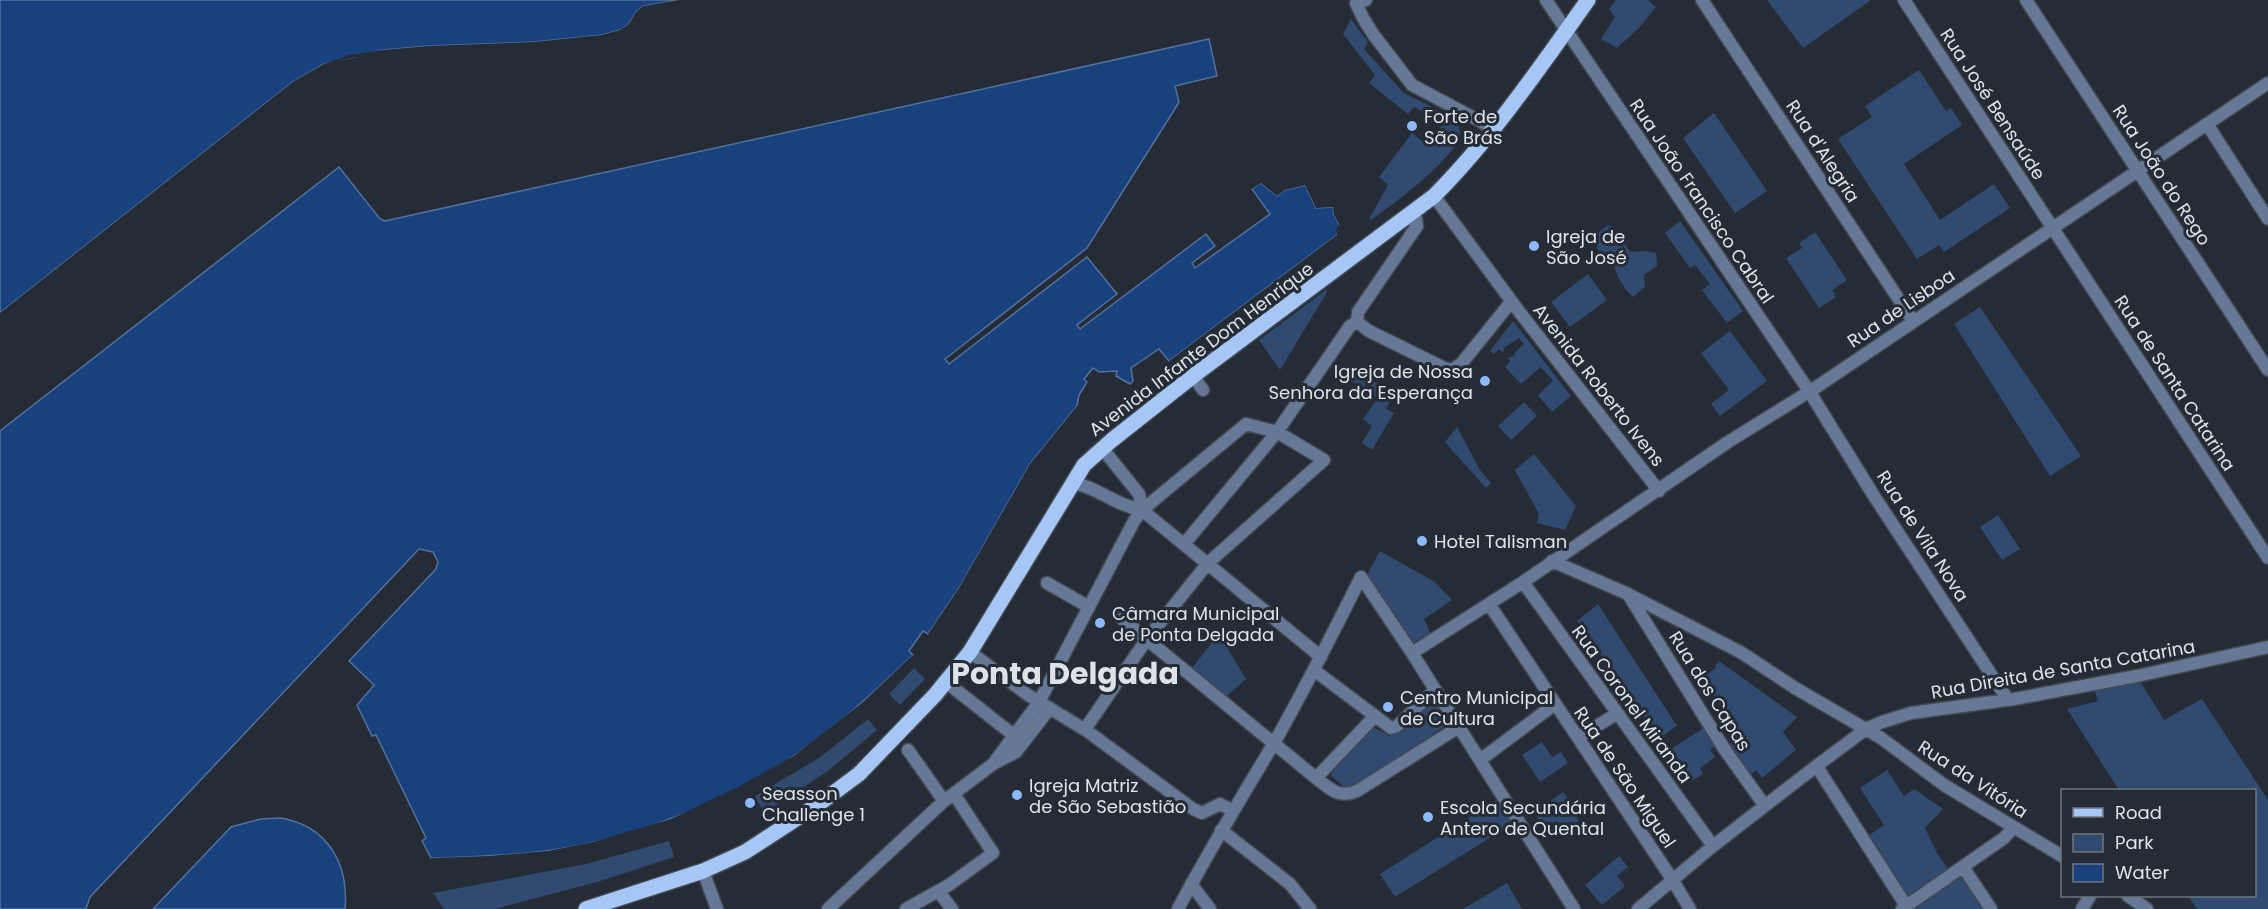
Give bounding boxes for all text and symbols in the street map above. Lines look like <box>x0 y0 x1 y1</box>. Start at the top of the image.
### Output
street label: Rua José Bensaúde <box>1935 23 2051 185</box>
street label: Rua João Francisco Cabral <box>1624 94 1780 308</box>
street label: Rua d'Alegria <box>1780 95 1866 207</box>
street label: Rua João do Rego <box>2107 100 2217 250</box>
place label: Forte de São Brás <box>1424 104 1502 150</box>
marker: Forte de São Brás <box>1405 119 1419 133</box>
place label: Igreja de São José <box>1546 224 1627 270</box>
marker: Igreja de São José <box>1527 239 1541 253</box>
street label: Avenida Infante Dom Henrique <box>1084 256 1318 442</box>
street label: Rua de Lisboa <box>1842 263 1960 353</box>
street label: Rua de Santa Catarina <box>2109 290 2241 476</box>
street label: Avenida Roberto Ivens <box>1527 298 1671 472</box>
place label: Igreja de Nossa Senhora da Esperança <box>1268 359 1473 405</box>
marker: Igreja de Nossa Senhora da Esperança <box>1478 374 1492 388</box>
street label: Rua de Vila Nova <box>1871 465 1975 607</box>
place label: Hotel Talisman <box>1434 529 1567 554</box>
marker: Hotel Talisman <box>1415 534 1429 548</box>
place label: Câmara Municipal de Ponta Delgada <box>1112 601 1280 647</box>
marker: Câmara Municipal de Ponta Delgada <box>1093 616 1107 630</box>
street label: Rua Coronel Miranda <box>1566 620 1698 788</box>
street label: Rua dos Capas <box>1663 626 1757 756</box>
street label: Rua Direita de Santa Catarina <box>1929 633 2197 705</box>
district label: Ponta Delgada <box>951 652 1179 695</box>
place label: Centro Municipal de Cultura <box>1400 685 1553 731</box>
marker: Centro Municipal de Cultura <box>1381 700 1395 714</box>
street label: Rua de São Miguel <box>1568 701 1682 853</box>
street label: Rua da Vitória <box>1913 734 2033 824</box>
place label: Igreja Matriz de São Sebastião <box>1029 773 1186 819</box>
place label: Seasson Challenge 1 <box>762 781 865 827</box>
marker: Igreja Matriz de São Sebastião <box>1010 788 1024 802</box>
legend <box>2061 789 2256 897</box>
place label: Escola Secundária Antero de Quental <box>1440 795 1606 841</box>
marker: Seasson Challenge 1 <box>743 796 757 810</box>
text: Road <box>2115 800 2162 825</box>
marker: Escola Secundária Antero de Quental <box>1421 810 1435 824</box>
text: Park <box>2115 830 2154 855</box>
text: Water <box>2115 860 2169 885</box>

